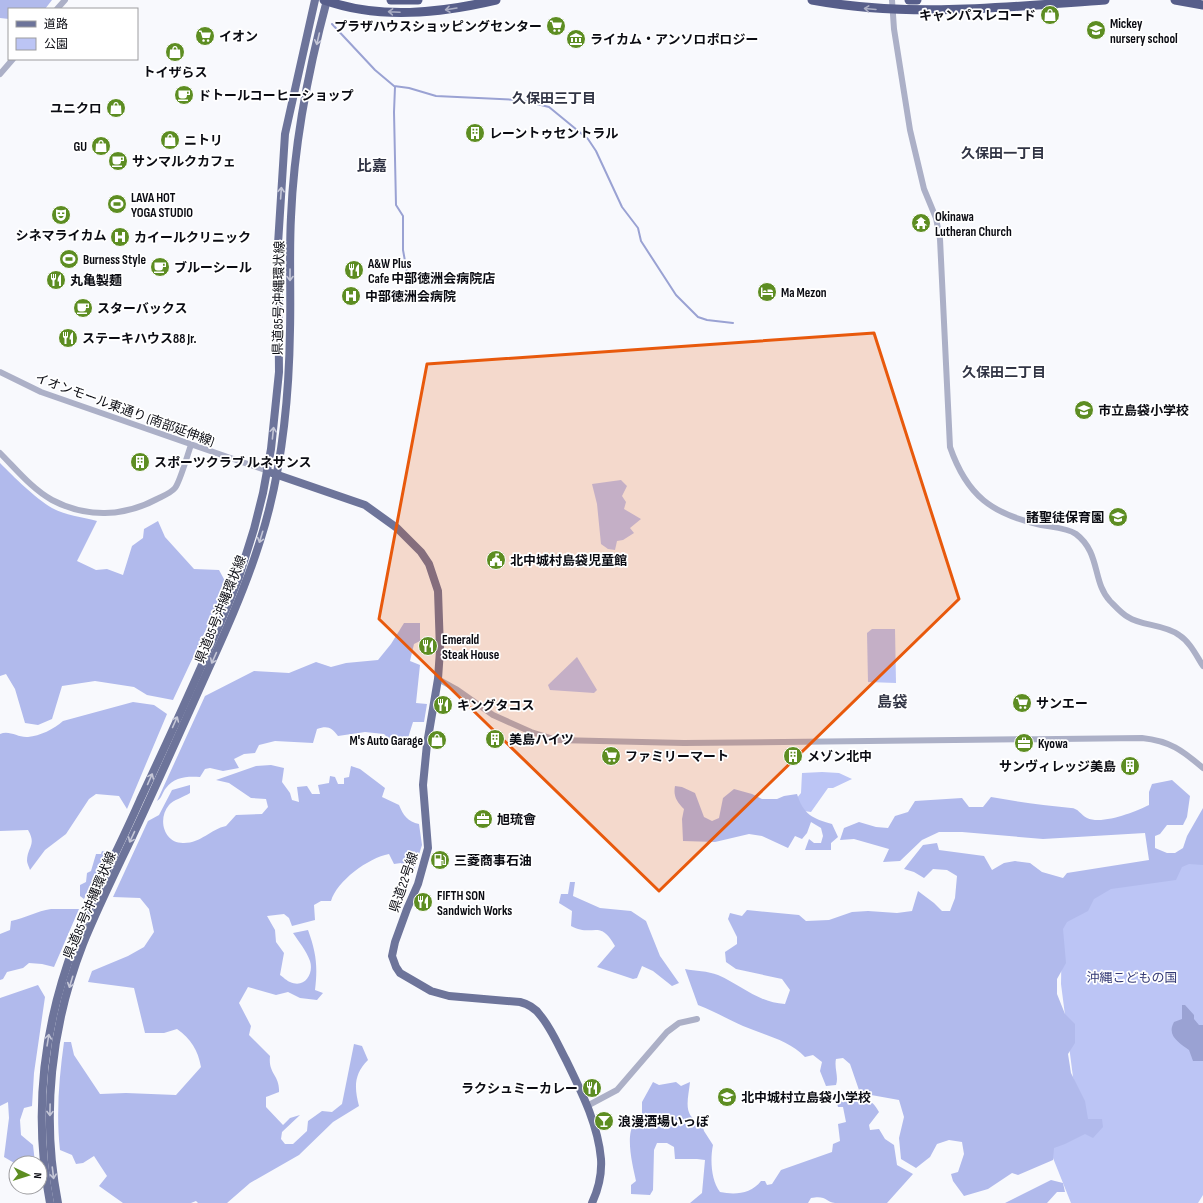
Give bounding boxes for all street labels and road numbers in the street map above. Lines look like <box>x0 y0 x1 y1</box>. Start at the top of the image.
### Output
street label: 県道85号沖縄環状線 <box>270 240 288 356</box>
street label: イオンモール東通り (南部延伸線) <box>33 370 217 450</box>
street label: 県道85号沖縄環状線 <box>192 553 250 666</box>
street label: 県道85号沖縄環状線 <box>60 849 120 961</box>
street label: 県道22号線 <box>386 850 422 915</box>

